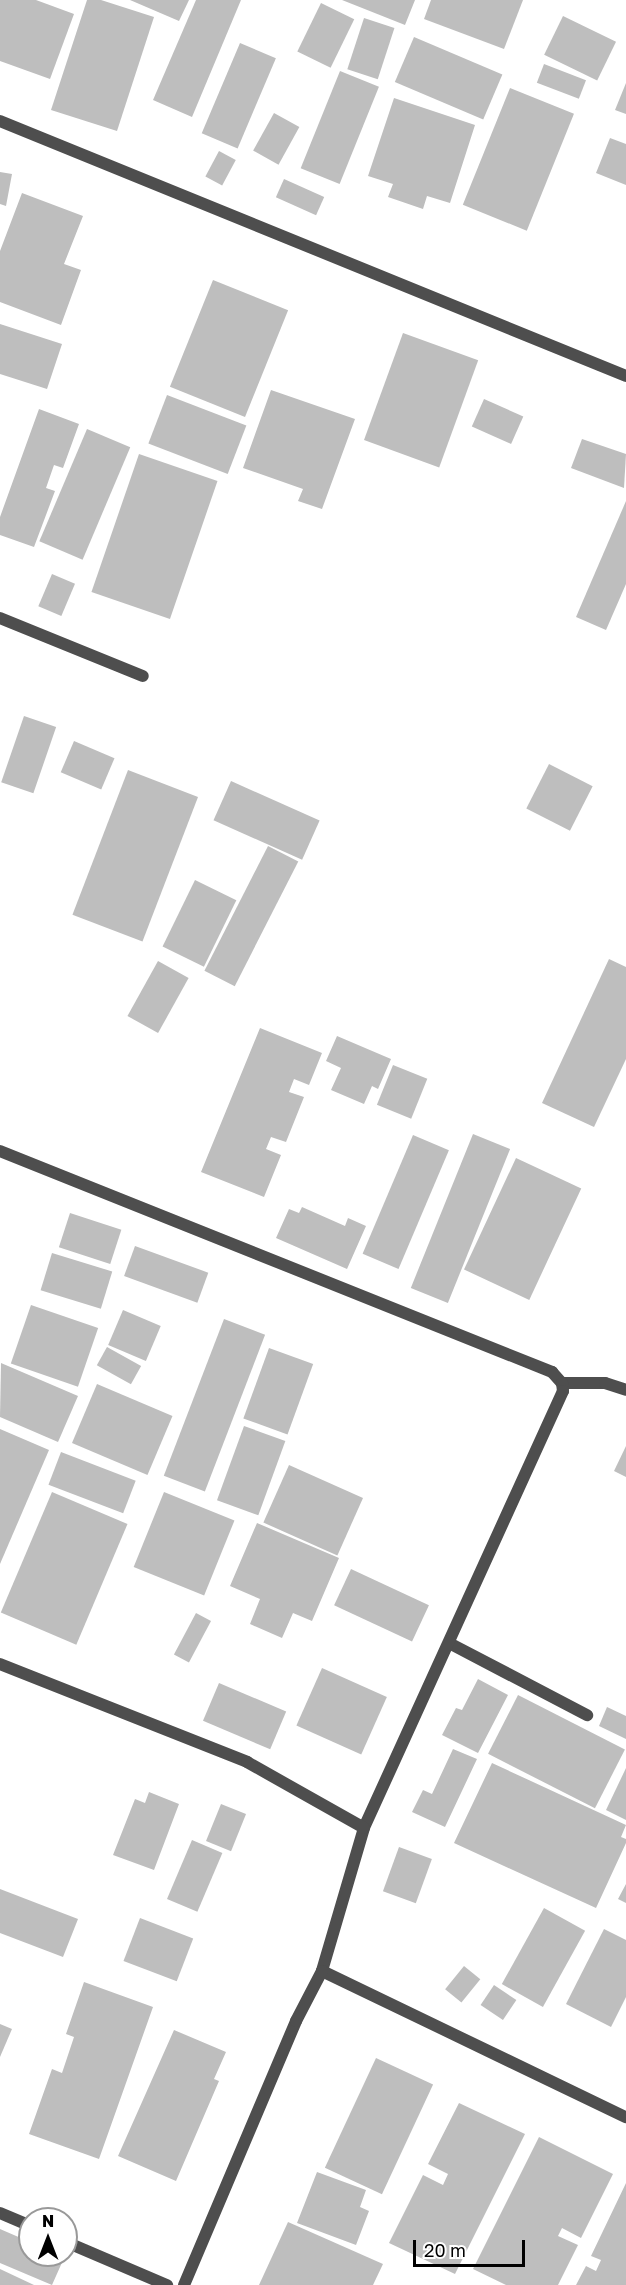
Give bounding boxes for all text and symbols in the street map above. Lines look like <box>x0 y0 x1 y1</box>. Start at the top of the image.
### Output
north arrow <box>18 2207 78 2267</box>
text: N <box>42 2211 54 2231</box>
scale bar <box>416 2228 528 2266</box>
text: 20 m <box>424 2239 466 2261</box>

